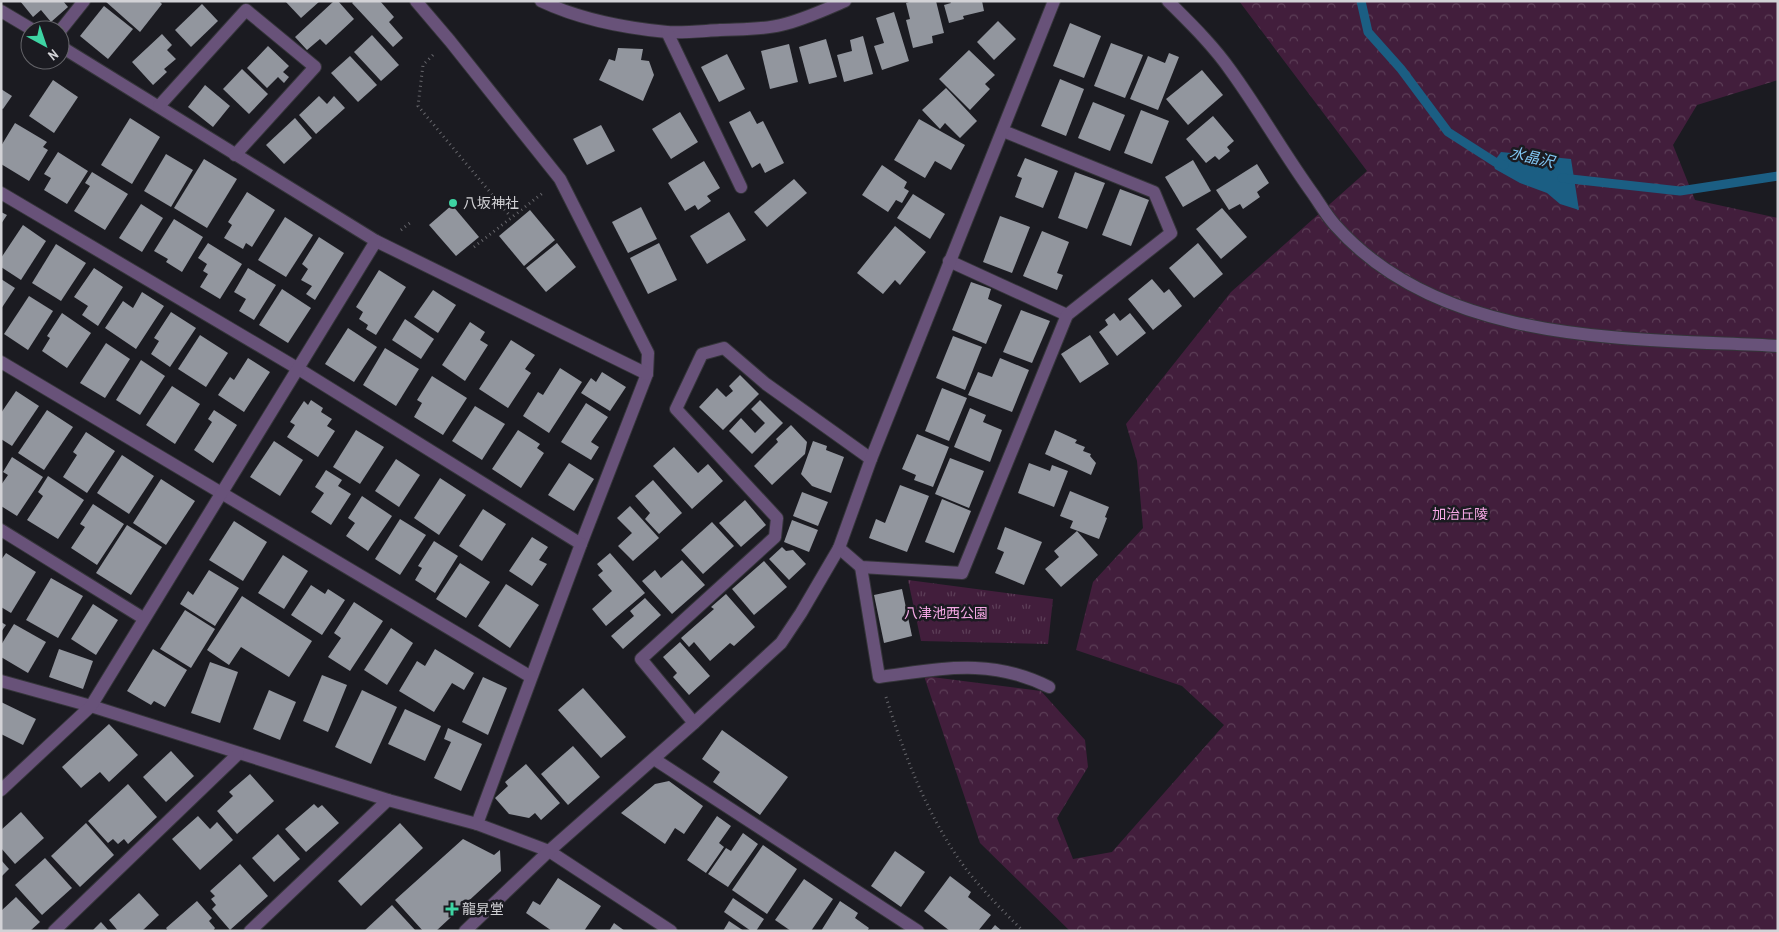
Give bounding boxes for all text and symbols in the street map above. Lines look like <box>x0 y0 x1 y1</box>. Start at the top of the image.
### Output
north arrow <box>20 20 70 70</box>
text: N <box>44 45 62 65</box>
water label: 水晶沢 <box>1508 142 1558 173</box>
place label: 八坂神社 <box>463 194 519 212</box>
marker: 八坂神社 <box>447 197 459 209</box>
park label: 加治丘陵 <box>1432 505 1488 523</box>
park label: 八津池西公園 <box>904 604 988 622</box>
place label: 龍昇堂 <box>462 900 504 918</box>
marker: 龍昇堂 <box>446 903 458 915</box>

